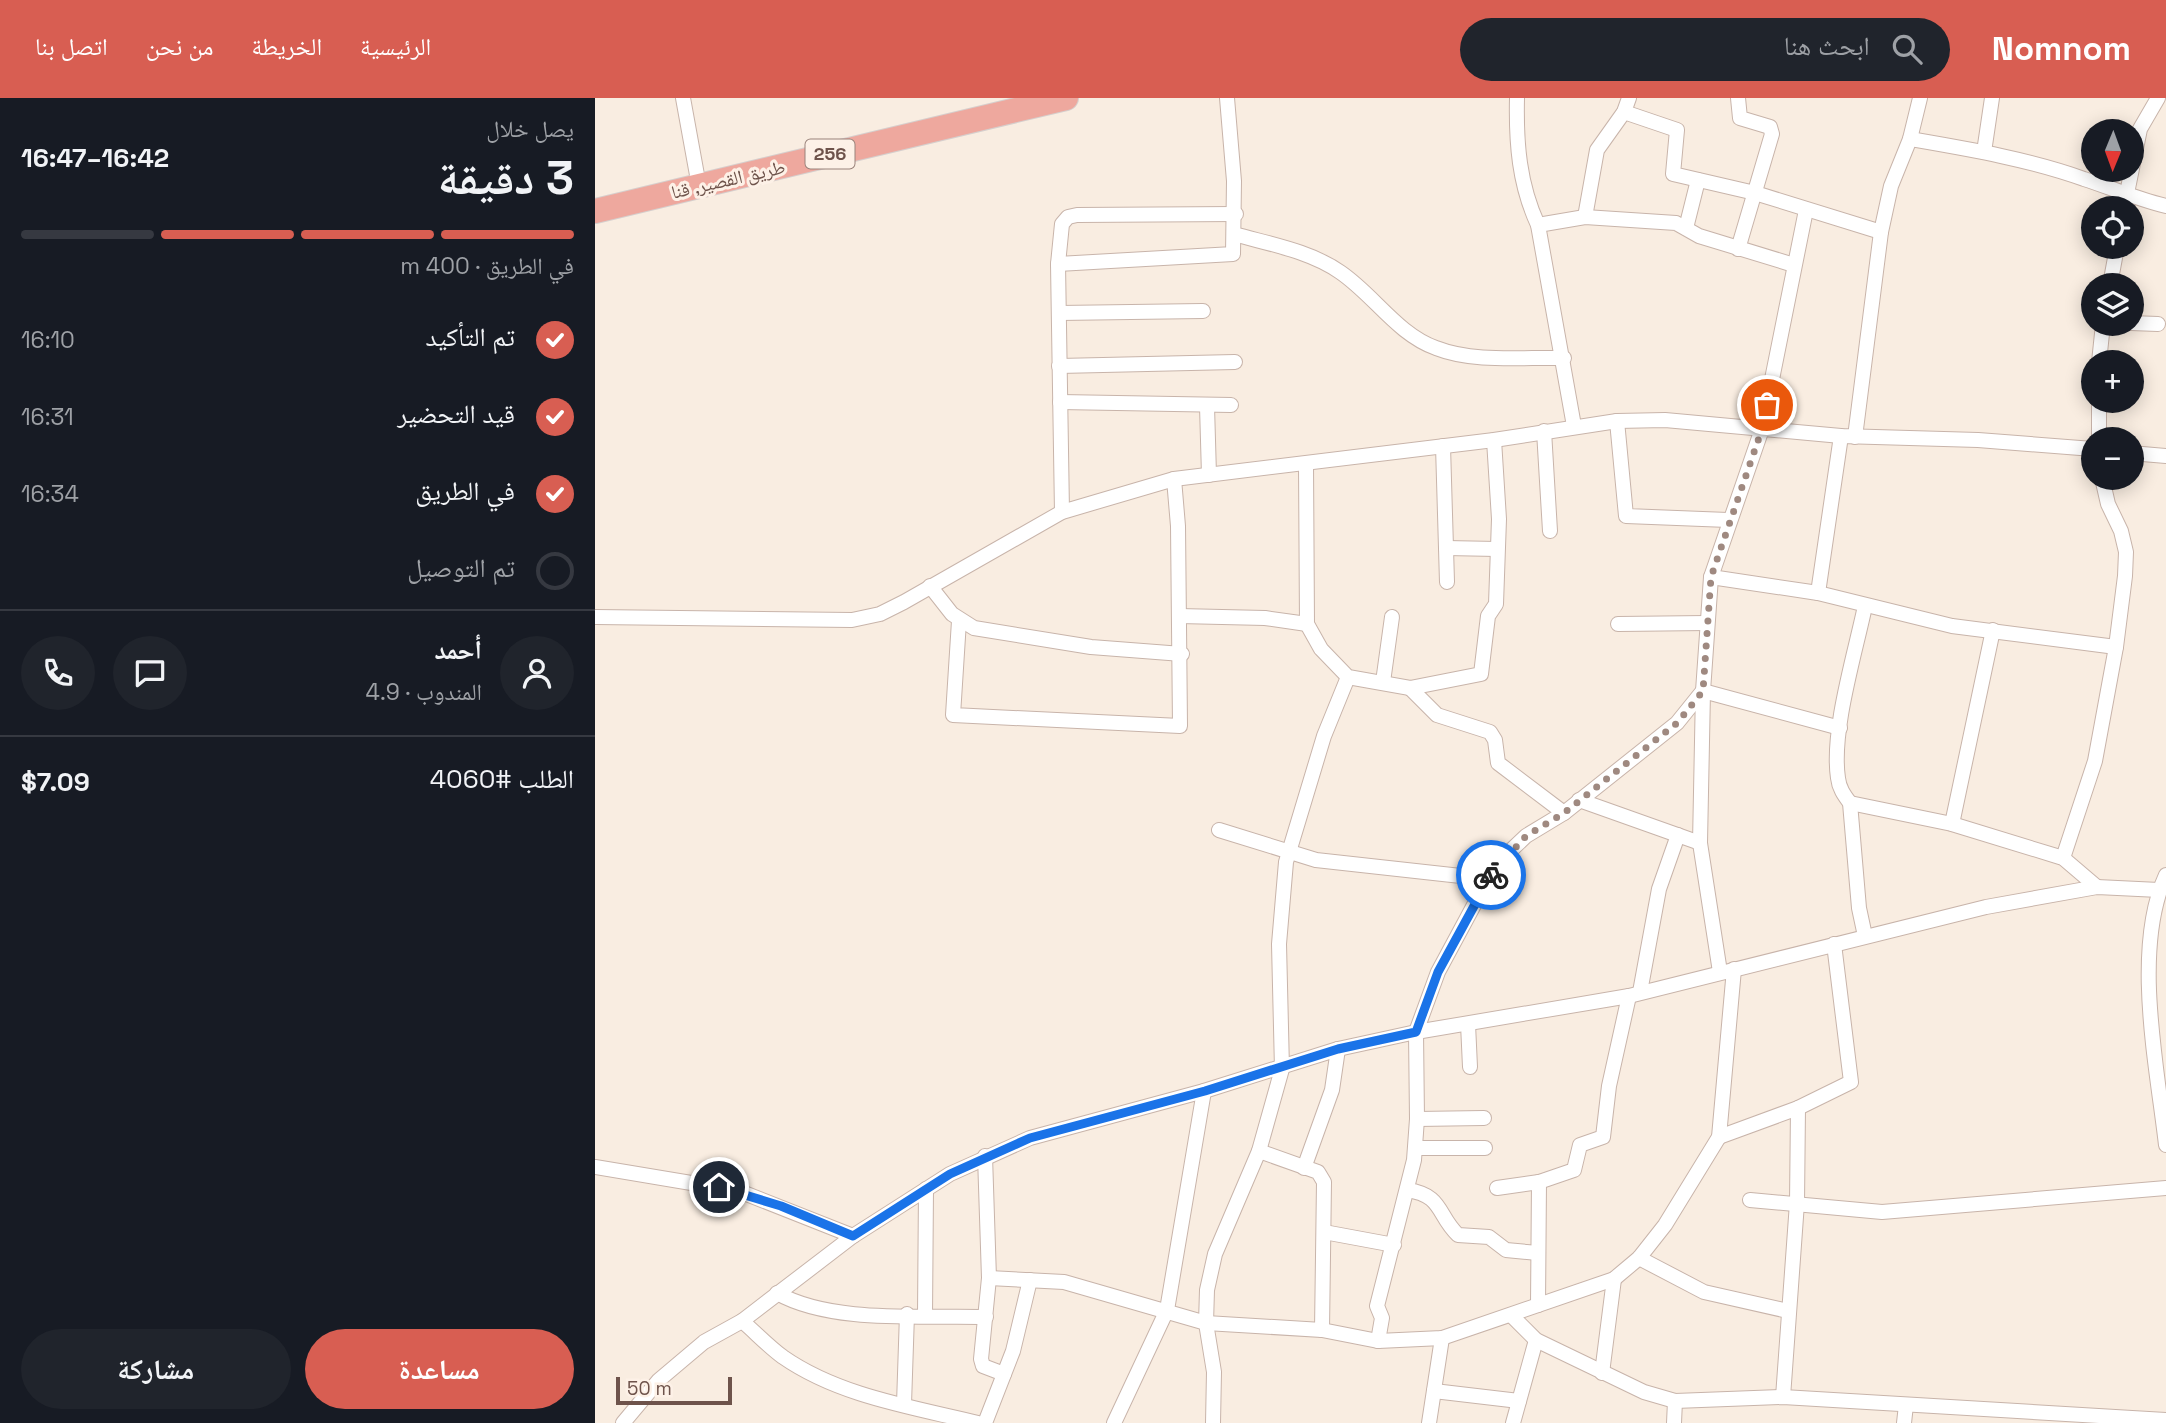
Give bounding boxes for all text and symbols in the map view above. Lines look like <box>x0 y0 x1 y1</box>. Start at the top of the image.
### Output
search box <box>1460 18 1950 81</box>
text: Nomnom <box>1992 28 2131 70</box>
text: ابحث هنا <box>1784 29 1870 63</box>
icon: search <box>1888 30 1926 68</box>
text: اتصل بنا <box>35 31 108 62</box>
text: من نحن <box>146 31 213 62</box>
text: الخريطة <box>251 31 322 62</box>
text: الرئيسية <box>360 31 431 62</box>
text: يصل خلال <box>486 114 574 144</box>
north arrow <box>2081 119 2144 182</box>
map controls <box>2081 119 2144 490</box>
road number: 256 <box>805 140 855 168</box>
text: 16:42–16:47 <box>21 141 169 175</box>
text: 3 دقيقة <box>438 149 574 207</box>
street label: طريق القصير, قنا <box>669 154 788 205</box>
button: locate <box>2081 196 2144 259</box>
text: في الطريق · 400 m <box>400 251 574 281</box>
button: layers <box>2081 273 2144 336</box>
text: تم التأكيد <box>426 320 515 354</box>
icon: check <box>536 321 574 359</box>
text: 16:10 <box>21 325 75 355</box>
button: + <box>2081 350 2144 413</box>
pin <box>1737 375 1797 435</box>
icon: bag <box>1748 386 1786 424</box>
text: قيد التحضير <box>397 397 515 431</box>
icon: check <box>536 398 574 436</box>
text: 16:31 <box>21 402 74 432</box>
button: − <box>2081 427 2144 490</box>
text: في الطريق <box>415 474 515 508</box>
icon: check <box>536 475 574 513</box>
text: 16:34 <box>21 479 79 509</box>
text: تم التوصيل <box>407 551 515 585</box>
text: أحمد <box>434 633 482 667</box>
button: phone <box>21 636 95 710</box>
button: chat <box>113 636 187 710</box>
button: person <box>500 636 574 710</box>
text: المندوب · 4.9 <box>366 677 482 707</box>
text: الطلب #4060 <box>430 762 574 796</box>
text: $7.09 <box>21 765 90 799</box>
courier <box>1456 840 1526 910</box>
icon: bike <box>1472 856 1510 894</box>
pin <box>689 1157 749 1217</box>
icon: home <box>700 1168 738 1206</box>
button: مشاركة <box>21 1329 291 1409</box>
button: مساعدة <box>305 1329 574 1409</box>
scale bar <box>616 1374 731 1406</box>
text: 50 m <box>627 1376 672 1401</box>

